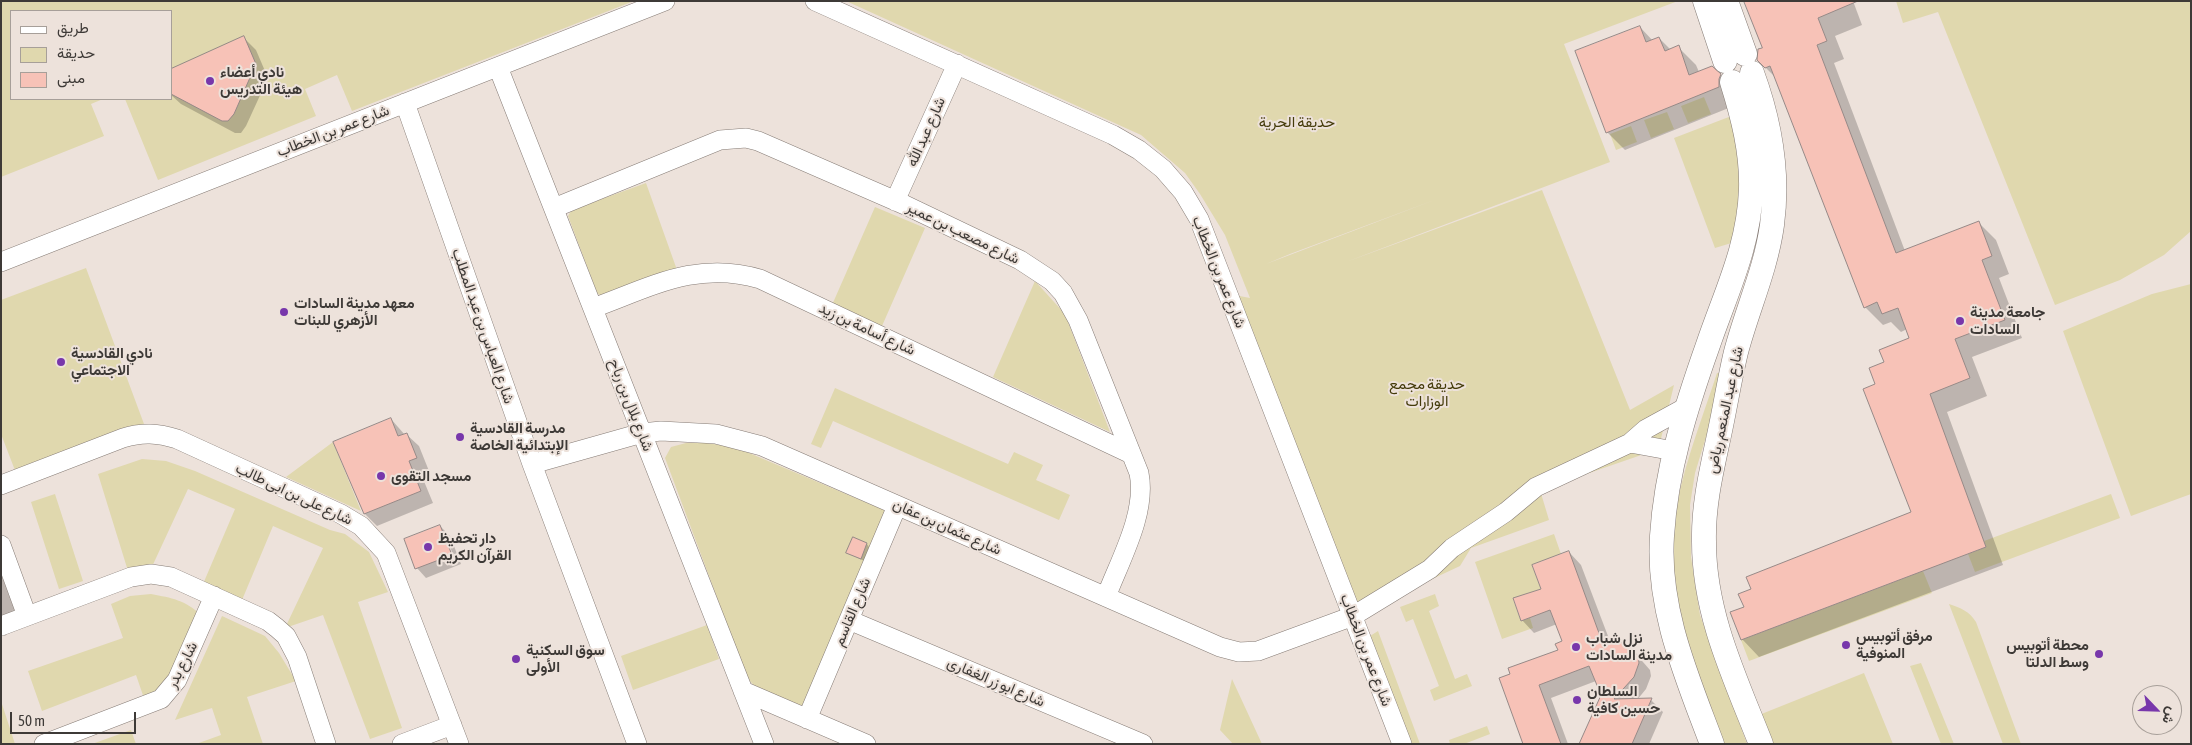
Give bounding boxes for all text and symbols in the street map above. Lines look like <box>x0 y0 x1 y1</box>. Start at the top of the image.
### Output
legend <box>10 10 172 100</box>
text: طريق <box>57 19 89 36</box>
text: حديقة <box>57 44 95 61</box>
place label: نادي أعضاء هيئة التدريس <box>220 63 302 98</box>
text: مبنى <box>57 69 85 86</box>
marker: نادي أعضاء هيئة التدريس <box>204 75 216 87</box>
street label: شارع عبد الله <box>903 94 949 170</box>
street label: شارع عمر بن الخطاب <box>274 101 392 161</box>
park label: حديقة الحرية <box>1259 113 1335 131</box>
street label: شارع مصعب بن عمير <box>904 198 1022 268</box>
street label: شارع عمر بن الخطاب <box>1188 213 1250 331</box>
street label: شارع العباس بن عبد المطلب <box>448 246 518 406</box>
place label: معهد مدينة السادات الأزهري للبنات <box>294 294 415 329</box>
street label: شارع أسامة بن زيد <box>816 299 918 359</box>
place label: جامعة مدينة السادات <box>1970 303 2045 338</box>
marker: معهد مدينة السادات الأزهري للبنات <box>278 306 290 318</box>
marker: جامعة مدينة السادات <box>1954 315 1966 327</box>
place label: نادي القادسية الاجتماعي <box>71 344 153 379</box>
street label: شارع عبد المنعم رياض <box>1703 345 1747 475</box>
marker: نادي القادسية الاجتماعي <box>55 356 67 368</box>
street label: شارع بلال بن رباح <box>605 356 657 454</box>
park label: حديقة مجمع الوزارات <box>1389 375 1465 410</box>
place label: مدرسة القادسية الإبتدائية الخاصة <box>470 419 568 454</box>
marker: مدرسة القادسية الإبتدائية الخاصة <box>454 431 466 443</box>
street label: شارع على بن ابى طالب <box>233 459 355 529</box>
place label: مسجد التقوى <box>391 467 471 485</box>
marker: مسجد التقوى <box>375 470 387 482</box>
street label: شارع عثمان بن عفان <box>890 495 1004 559</box>
place label: دار تحفيظ القرآن الكريم <box>438 529 512 564</box>
marker: دار تحفيظ القرآن الكريم <box>422 541 434 553</box>
street label: شارع القاسم <box>830 575 874 649</box>
street label: شارع عمر بن الخطاب <box>1336 591 1396 709</box>
place label: مرفق أتوبيس المنوفية <box>1856 627 1933 662</box>
place label: نزل شباب مدينة السادات <box>1586 629 1672 664</box>
place label: محطة أتوبيس وسط الدلتا <box>2006 636 2089 671</box>
street label: شارع بدر <box>163 639 201 691</box>
marker: مرفق أتوبيس المنوفية <box>1840 639 1852 651</box>
place label: سوق السكنية الأولى <box>526 641 605 676</box>
marker: نزل شباب مدينة السادات <box>1570 641 1582 653</box>
marker: محطة أتوبيس وسط الدلتا <box>2093 648 2105 660</box>
marker: سوق السكنية الأولى <box>510 653 522 665</box>
street label: شارع ابو زر الغفارى <box>944 653 1048 711</box>
place label: السلطان حسين كافية <box>1587 682 1660 717</box>
north arrow <box>2132 685 2182 735</box>
marker: السلطان حسين كافية <box>1571 694 1583 706</box>
scale bar <box>12 702 139 734</box>
text: ش <box>2159 705 2181 727</box>
text: 50 m <box>18 712 45 729</box>

